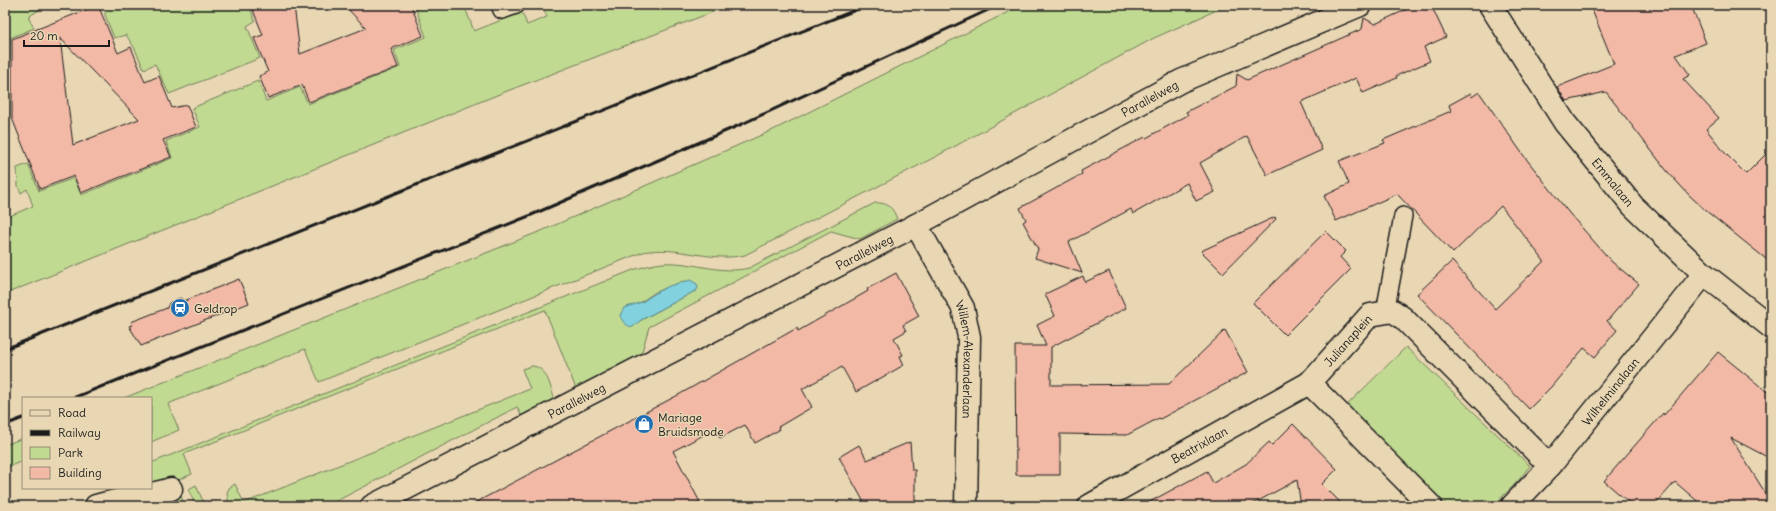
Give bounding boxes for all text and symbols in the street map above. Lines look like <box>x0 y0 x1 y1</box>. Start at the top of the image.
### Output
scale bar <box>24 22 109 48</box>
text: 20 m <box>30 28 58 43</box>
street label: Parallelweg <box>1118 77 1181 120</box>
street label: Emmalaan <box>1589 155 1638 209</box>
street label: Parallelweg <box>833 231 895 273</box>
station icon: Geldrop <box>169 297 191 319</box>
street label: Willem-Alexanderlaan <box>953 297 977 419</box>
place label: Geldrop <box>194 301 237 316</box>
street label: Julianaplein <box>1320 311 1375 369</box>
street label: Wilhelminalaan <box>1578 354 1642 428</box>
street label: Parallelweg <box>545 379 608 421</box>
legend <box>22 397 152 489</box>
text: Road <box>58 405 86 420</box>
place label: Mariage Bruidsmode <box>658 410 724 439</box>
shop icon: Mariage Bruidsmode <box>633 413 655 435</box>
street label: Beatrixlaan <box>1168 423 1230 466</box>
text: Railway <box>58 425 101 440</box>
text: Park <box>58 445 83 460</box>
text: Building <box>58 465 102 480</box>

